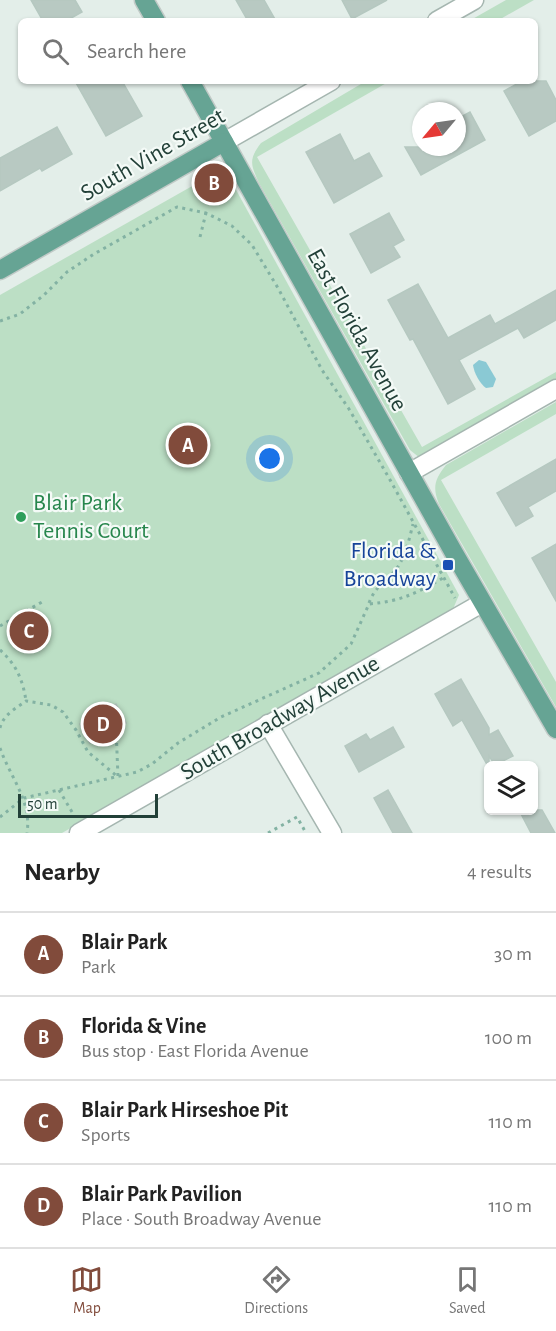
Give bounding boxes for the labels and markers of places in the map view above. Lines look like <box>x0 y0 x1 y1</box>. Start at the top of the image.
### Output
pin: B <box>194 160 234 206</box>
pin: A <box>168 422 207 468</box>
place label: Blair Park Tennis Court <box>33 491 149 543</box>
marker: Blair Park Tennis Court <box>14 510 28 524</box>
place label: Florida & Broadway <box>344 539 436 591</box>
marker: Florida & Broadway <box>441 558 455 572</box>
pin: C <box>9 608 48 654</box>
pin: D <box>84 702 122 746</box>

